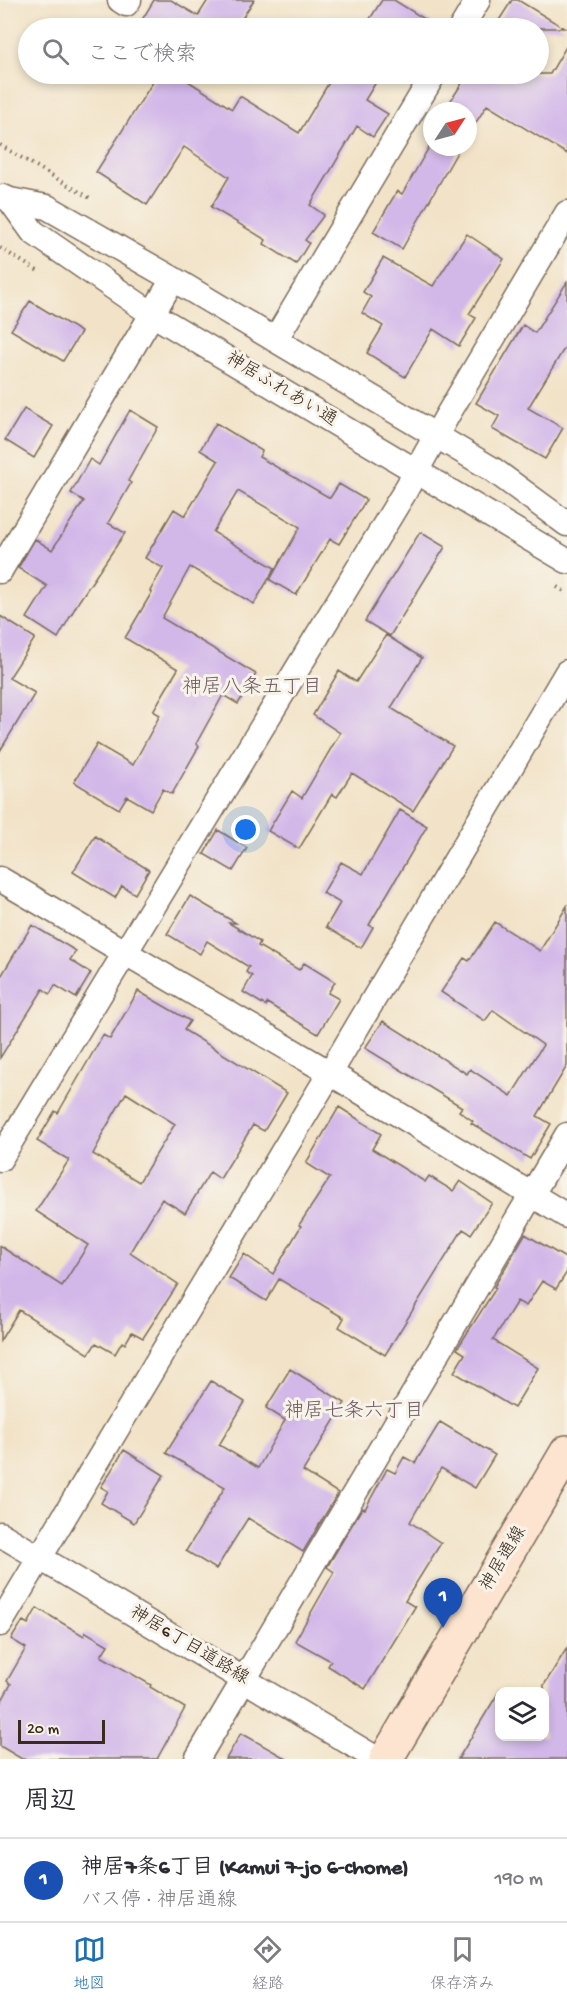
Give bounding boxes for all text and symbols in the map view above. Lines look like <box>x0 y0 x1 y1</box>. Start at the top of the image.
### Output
search box <box>18 18 549 84</box>
icon: search <box>39 35 72 68</box>
text: ここで検索 <box>87 43 197 69</box>
north arrow <box>423 102 477 156</box>
street label: 神居ふれあい通 <box>222 348 341 431</box>
district label: 神居八条五丁目 <box>182 675 322 700</box>
your location <box>231 815 260 844</box>
district label: 神居七条六丁目 <box>284 1399 424 1424</box>
street label: 神居通線 <box>476 1522 532 1595</box>
pin: 1 <box>424 1578 462 1628</box>
street label: 神居6丁目道路線 <box>126 1601 253 1690</box>
map controls <box>495 1687 549 1741</box>
button: layers <box>495 1687 549 1741</box>
scale bar <box>18 1717 105 1744</box>
text: 20 m <box>27 1721 59 1740</box>
text: 周辺 <box>24 1788 76 1819</box>
text: 神居7条6丁目 (Kamui 7-jo 6-chome) <box>81 1856 409 1882</box>
text: 1 <box>39 1869 48 1892</box>
text: 190 m <box>495 1869 543 1892</box>
text: バス停 · 神居通線 <box>81 1890 237 1913</box>
tab: 地図 <box>73 1933 106 1995</box>
tab: 経路 <box>251 1933 284 1995</box>
tab: 保存済み <box>430 1933 494 1995</box>

